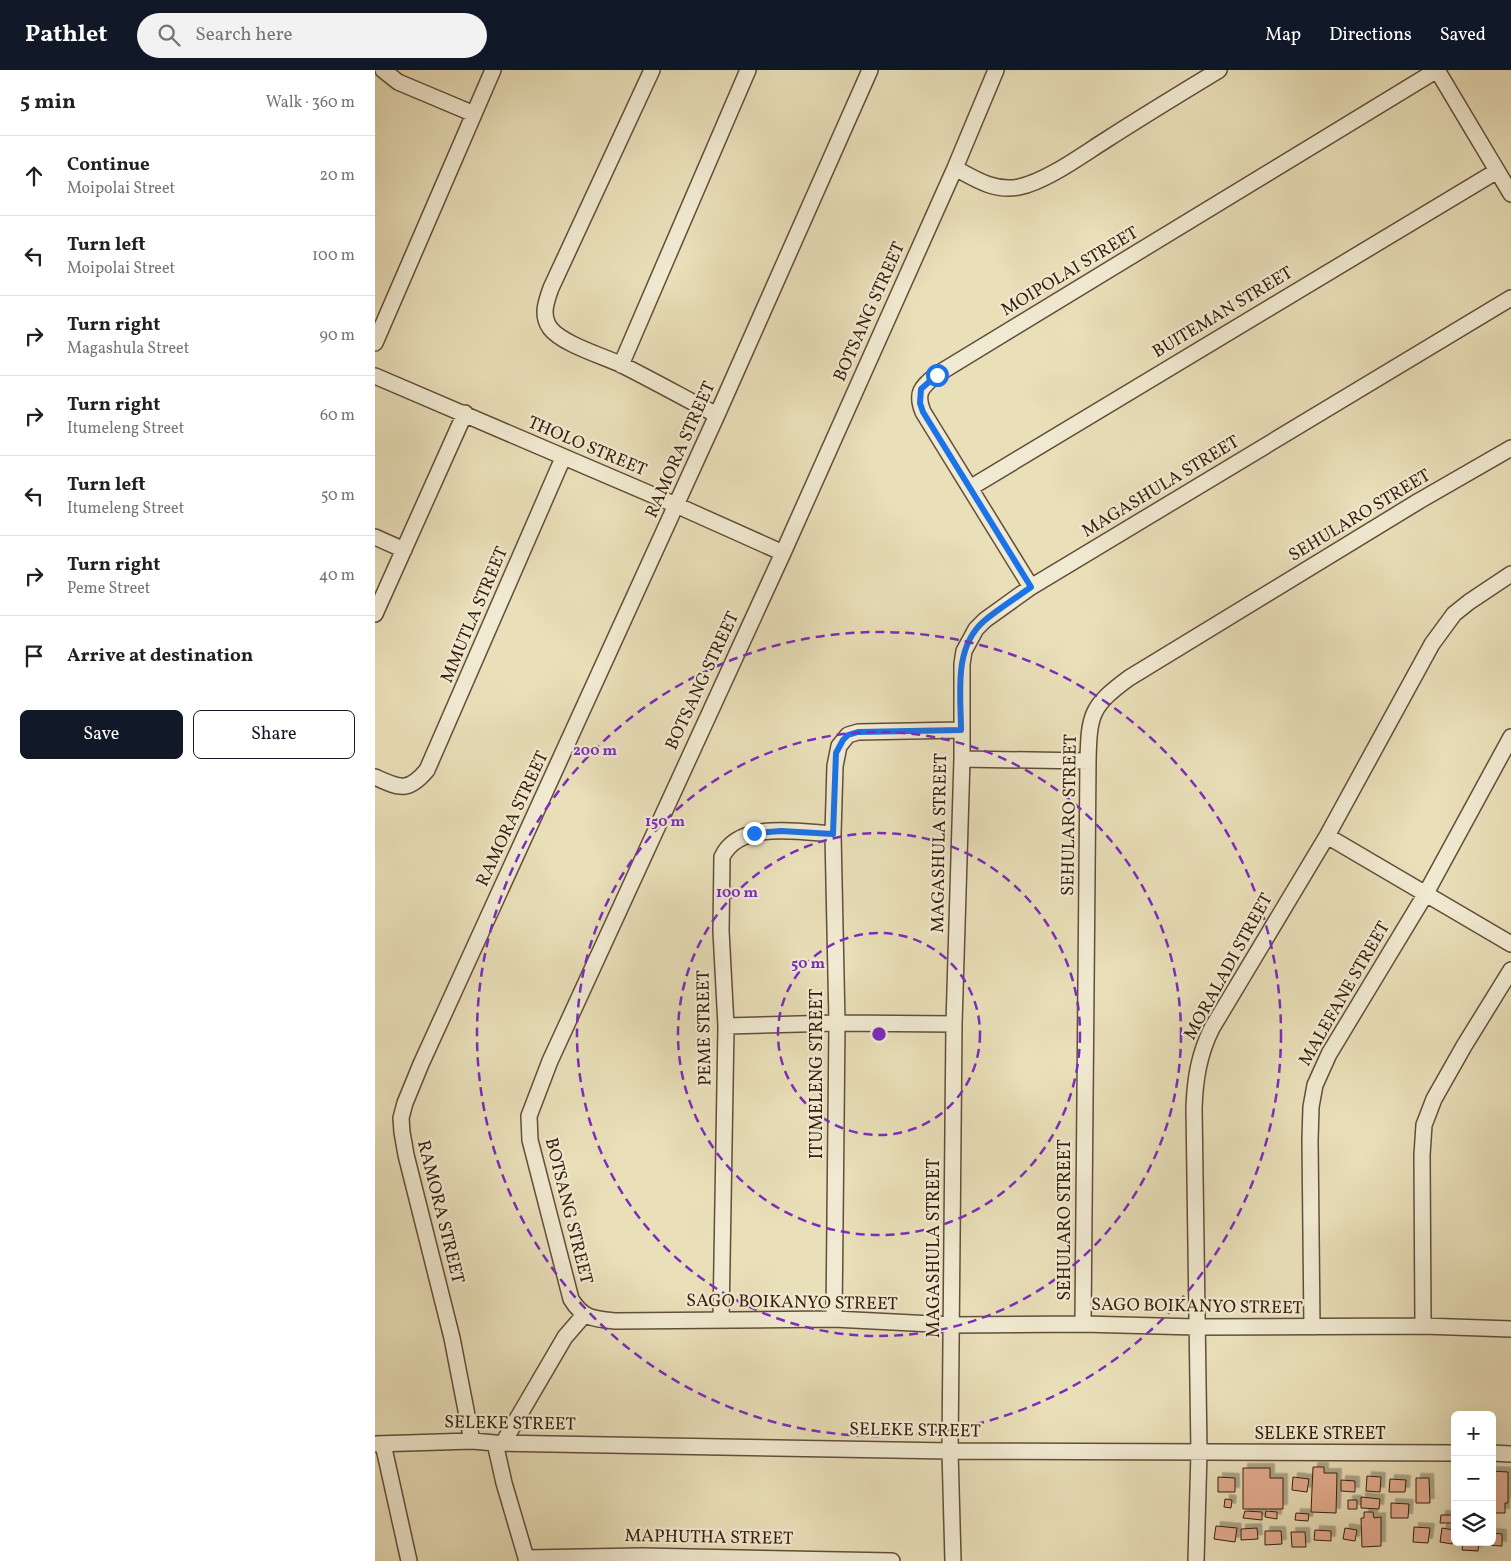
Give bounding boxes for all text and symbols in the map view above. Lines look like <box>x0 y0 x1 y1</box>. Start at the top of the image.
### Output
search box <box>137 13 487 58</box>
text: Pathlet <box>25 18 107 52</box>
icon: search <box>155 21 183 49</box>
text: Search here <box>195 22 293 48</box>
text: Map <box>1265 23 1301 48</box>
text: Directions <box>1329 23 1412 48</box>
text: Saved <box>1440 23 1486 48</box>
text: 5 min <box>20 88 76 117</box>
text: Walk · 360 m <box>266 92 355 114</box>
text: Continue <box>67 152 150 178</box>
icon: ahead <box>20 162 48 190</box>
text: 20 m <box>320 165 355 187</box>
text: Moipolai Street <box>67 178 175 200</box>
street label: MOIPOLAI STREET <box>997 221 1144 323</box>
text: Turn left <box>67 232 146 258</box>
street label: BOTSANG STREET <box>828 238 912 386</box>
icon: left <box>20 242 48 270</box>
text: 100 m <box>312 245 355 267</box>
text: Moipolai Street <box>67 258 175 280</box>
street label: BUITEMAN STREET <box>1148 261 1298 365</box>
text: Turn right <box>67 312 160 338</box>
icon: right <box>20 322 48 350</box>
text: 90 m <box>319 325 355 347</box>
text: Magashula Street <box>67 338 189 360</box>
route start <box>926 364 949 387</box>
street label: RAMORA STREET <box>640 377 722 522</box>
text: Turn right <box>67 392 160 418</box>
icon: right <box>20 402 48 430</box>
text: 60 m <box>320 405 355 427</box>
street label: THOLO STREET <box>524 411 651 484</box>
text: Itumeleng Street <box>67 418 184 440</box>
street label: MAGASHULA STREET <box>1078 430 1245 544</box>
street label: SEHULARO STREET <box>1284 463 1436 568</box>
text: Turn left <box>67 472 146 498</box>
icon: left <box>20 482 48 510</box>
text: 50 m <box>321 485 355 507</box>
text: Itumeleng Street <box>67 498 184 520</box>
street label: MMUTLA STREET <box>435 543 515 687</box>
text: Turn right <box>67 552 160 578</box>
icon: right <box>20 562 48 590</box>
text: 40 m <box>319 565 355 587</box>
text: Peme Street <box>67 578 150 600</box>
street label: BOTSANG STREET <box>660 607 746 754</box>
icon: arrive <box>20 642 48 670</box>
text: Arrive at destination <box>67 643 253 669</box>
button: Save <box>20 710 183 759</box>
button: Share <box>193 710 355 759</box>
street label: SEHULARO STREET <box>1056 733 1084 896</box>
text: 200 m <box>573 741 617 762</box>
street label: RAMORA STREET <box>471 747 556 891</box>
street label: MAGASHULA STREET <box>926 752 954 933</box>
text: 150 m <box>645 812 685 833</box>
route end <box>743 822 766 845</box>
text: 100 m <box>716 883 759 904</box>
street label: MORALADI STREET <box>1178 889 1280 1045</box>
street label: MALEFANE STREET <box>1293 917 1397 1071</box>
text: 50 m <box>791 954 825 975</box>
street label: PEME STREET <box>691 969 719 1086</box>
street label: ITUMELENG STREET <box>805 988 830 1159</box>
centre of rings <box>870 1025 888 1043</box>
street label: BOTSANG STREET <box>538 1135 598 1287</box>
street label: RAMORA STREET <box>410 1138 470 1287</box>
street label: SEHULARO STREET <box>1053 1139 1078 1301</box>
street label: MAGASHULA STREET <box>922 1158 947 1338</box>
street label: SAGO BOIKANYO STREET <box>686 1289 899 1317</box>
street label: SAGO BOIKANYO STREET <box>1091 1293 1304 1321</box>
street label: SELEKE STREET <box>444 1410 577 1438</box>
map controls <box>1451 1411 1496 1546</box>
button: + <box>1451 1411 1496 1456</box>
street label: SELEKE STREET <box>849 1417 982 1445</box>
street label: SELEKE STREET <box>1254 1422 1386 1447</box>
button: − <box>1451 1456 1496 1501</box>
button: layers <box>1451 1501 1496 1546</box>
street label: MAPHUTHA STREET <box>624 1524 794 1552</box>

